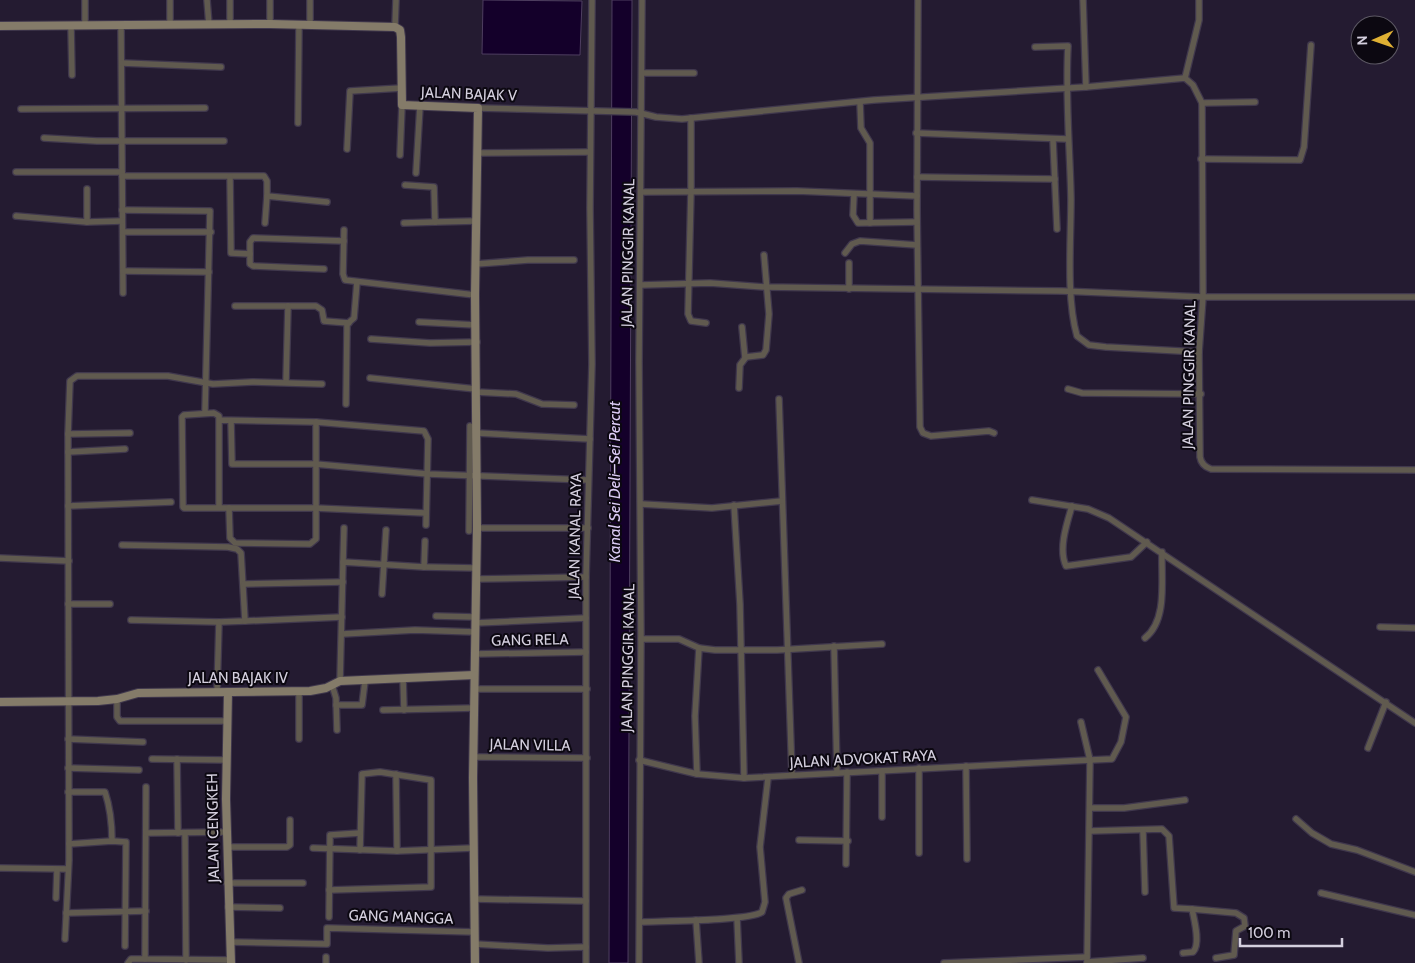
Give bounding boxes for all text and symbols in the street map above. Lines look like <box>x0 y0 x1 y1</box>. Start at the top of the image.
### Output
north arrow <box>1350 15 1400 65</box>
text: N <box>1353 35 1371 46</box>
street label: JALAN BAJAK V <box>420 83 518 105</box>
street label: JALAN PINGGIR KANAL <box>618 178 638 328</box>
street label: JALAN PINGGIR KANAL <box>1179 300 1199 450</box>
water label: Kanal Sei Deli–Sei Percut <box>605 400 624 563</box>
street label: JALAN KANAL RAYA <box>565 472 585 600</box>
street label: JALAN PINGGIR KANAL <box>618 583 638 733</box>
street label: GANG RELA <box>491 630 570 650</box>
street label: JALAN BAJAK IV <box>187 669 289 687</box>
street label: JALAN VILLA <box>488 735 571 755</box>
street label: JALAN ADVOKAT RAYA <box>788 746 937 772</box>
street label: JALAN CENGKEH <box>203 773 223 884</box>
street label: GANG MANGGA <box>348 906 454 928</box>
scale bar <box>1240 916 1342 948</box>
text: 100 m <box>1248 924 1290 942</box>

